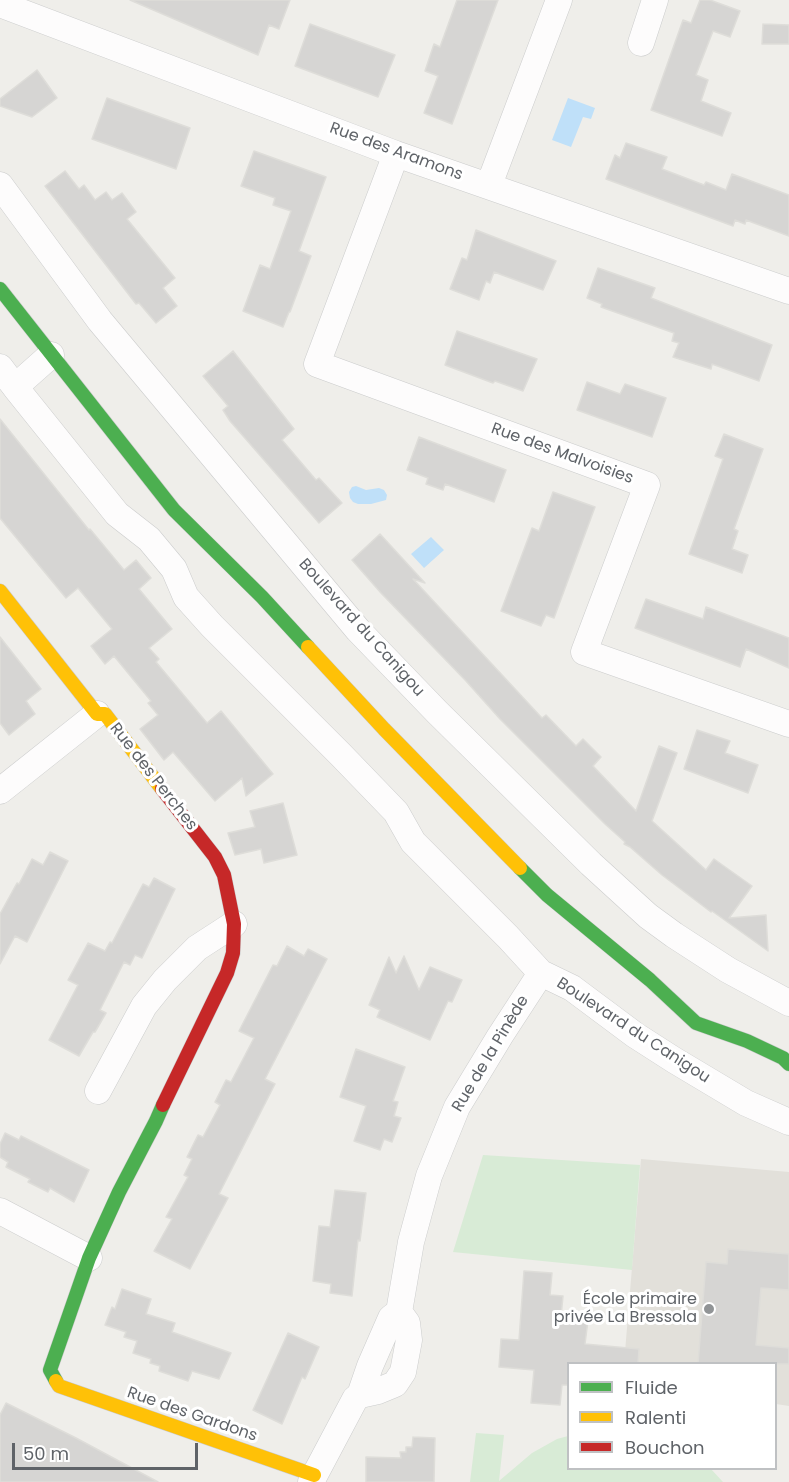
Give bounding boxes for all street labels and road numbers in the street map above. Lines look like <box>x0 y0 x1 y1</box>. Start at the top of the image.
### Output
street label: Rue des Aramons <box>327 119 465 185</box>
street label: Rue des Malvoisies <box>488 419 636 489</box>
street label: Boulevard du Canigou <box>294 555 428 701</box>
street label: Rue des Perches <box>105 720 201 834</box>
street label: Boulevard du Canigou <box>553 974 713 1088</box>
street label: Rue de la Pinède <box>449 992 533 1116</box>
street label: Rue des Gardons <box>124 1384 260 1446</box>

